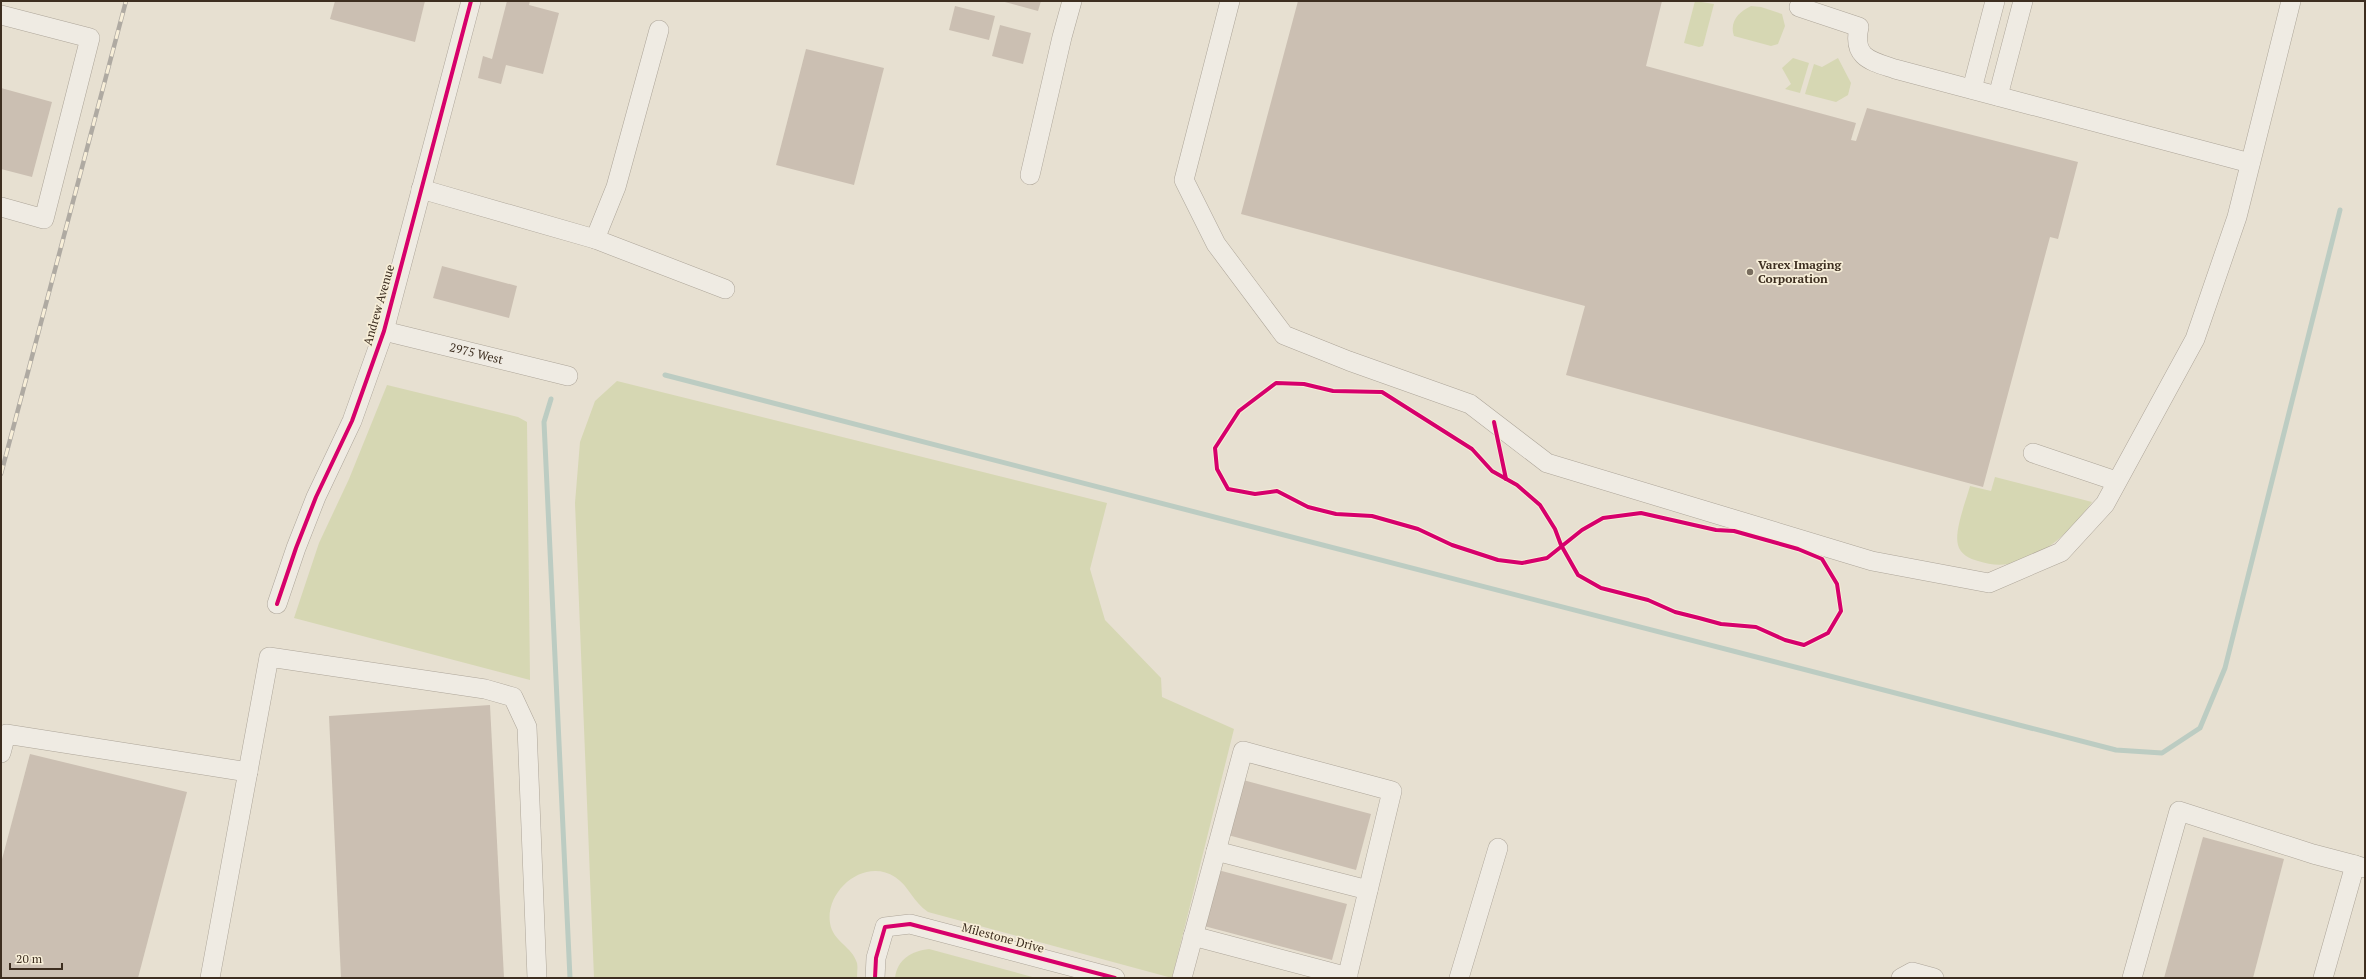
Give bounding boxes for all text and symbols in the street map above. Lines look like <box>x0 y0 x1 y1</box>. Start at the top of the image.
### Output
place label: Varex Imaging Corporation <box>1758 257 1842 286</box>
street label: Andrew Avenue <box>360 263 397 347</box>
marker: Varex Imaging Corporation <box>1745 267 1755 277</box>
street label: 2975 West <box>448 339 505 367</box>
street label: Milestone Drive <box>960 919 1046 956</box>
scale bar <box>10 945 62 971</box>
text: 20 m <box>16 951 43 966</box>

